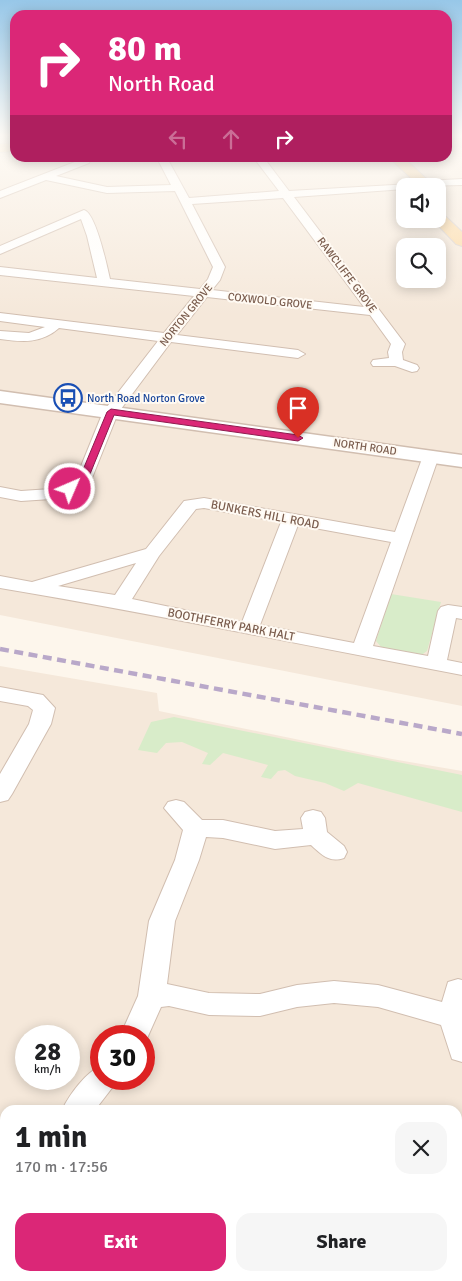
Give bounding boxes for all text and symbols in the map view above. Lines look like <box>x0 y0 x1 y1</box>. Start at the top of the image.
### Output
text: 80 m <box>108 27 182 70</box>
icon: right <box>25 30 90 95</box>
text: North Road <box>108 70 215 97</box>
icon: left <box>164 125 192 153</box>
icon: ahead <box>217 125 245 153</box>
icon: right <box>270 125 298 153</box>
map controls <box>396 178 446 288</box>
button: sound <box>396 178 446 228</box>
street label: RAWCLIFFE GROVE <box>314 235 380 315</box>
button: search <box>396 238 446 288</box>
street label: NORTON GROVE <box>157 281 215 349</box>
street label: COXWOLD GROVE <box>227 290 313 312</box>
bus stop icon: North Road Norton Grove <box>53 383 83 413</box>
pin <box>277 387 319 438</box>
place label: North Road Norton Grove <box>87 392 205 405</box>
icon: arrive <box>284 394 312 422</box>
street label: NORTH ROAD <box>332 436 398 458</box>
position arrow <box>43 462 95 514</box>
street label: BUNKERS HILL ROAD <box>209 497 321 533</box>
street label: BOOTHFERRY PARK HALT <box>166 605 296 645</box>
speed limit sign: 30 <box>90 1025 155 1090</box>
text: 28 <box>34 1036 61 1067</box>
text: km/h <box>34 1062 61 1077</box>
text: 1 min <box>15 1119 87 1156</box>
button: close <box>395 1122 447 1174</box>
text: 170 m · 17:56 <box>15 1157 108 1177</box>
button: Exit <box>15 1213 226 1271</box>
button: Share <box>236 1213 447 1271</box>

